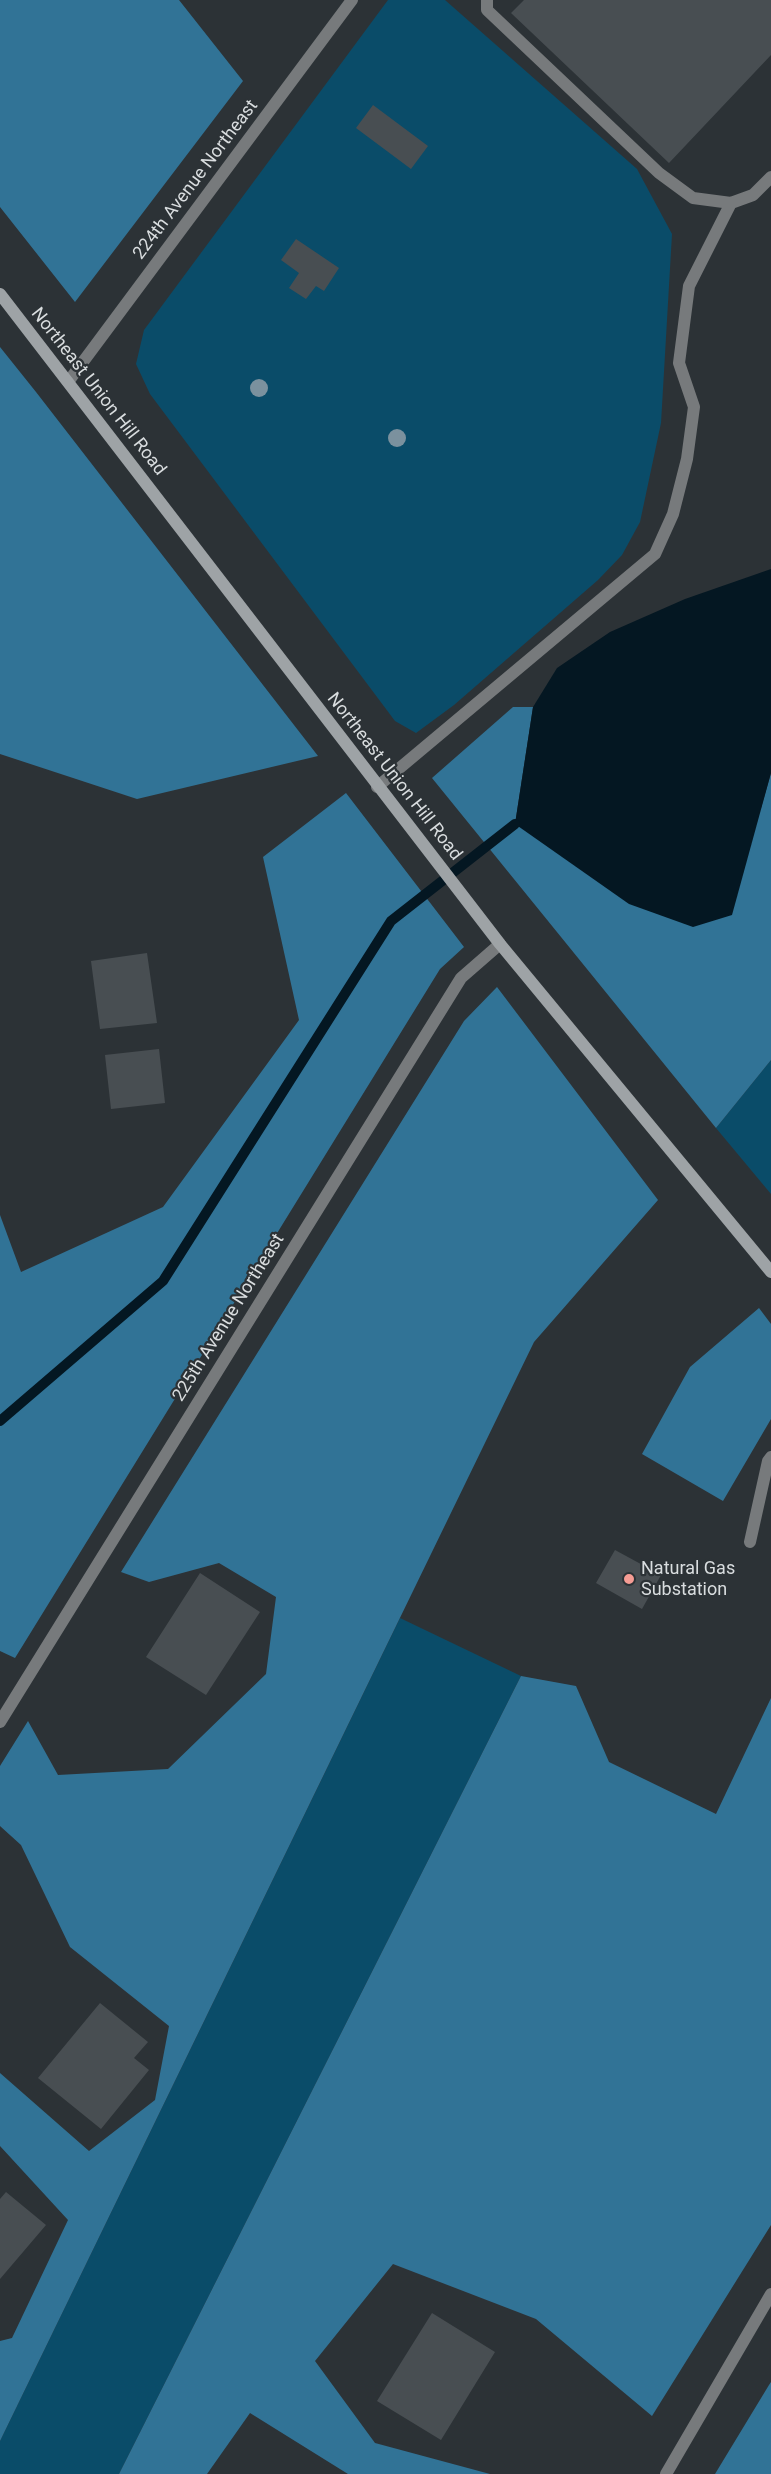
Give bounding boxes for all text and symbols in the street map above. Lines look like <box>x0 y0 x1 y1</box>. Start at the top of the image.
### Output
street label: 224th Avenue Northeast <box>129 96 263 264</box>
street label: Northeast Union Hill Road <box>26 304 170 480</box>
street label: Northeast Union Hill Road <box>322 689 466 865</box>
street label: 225th Avenue Northeast <box>168 1230 290 1406</box>
place label: Natural Gas Substation <box>641 1558 735 1600</box>
marker: Natural Gas Substation <box>622 1572 636 1586</box>

